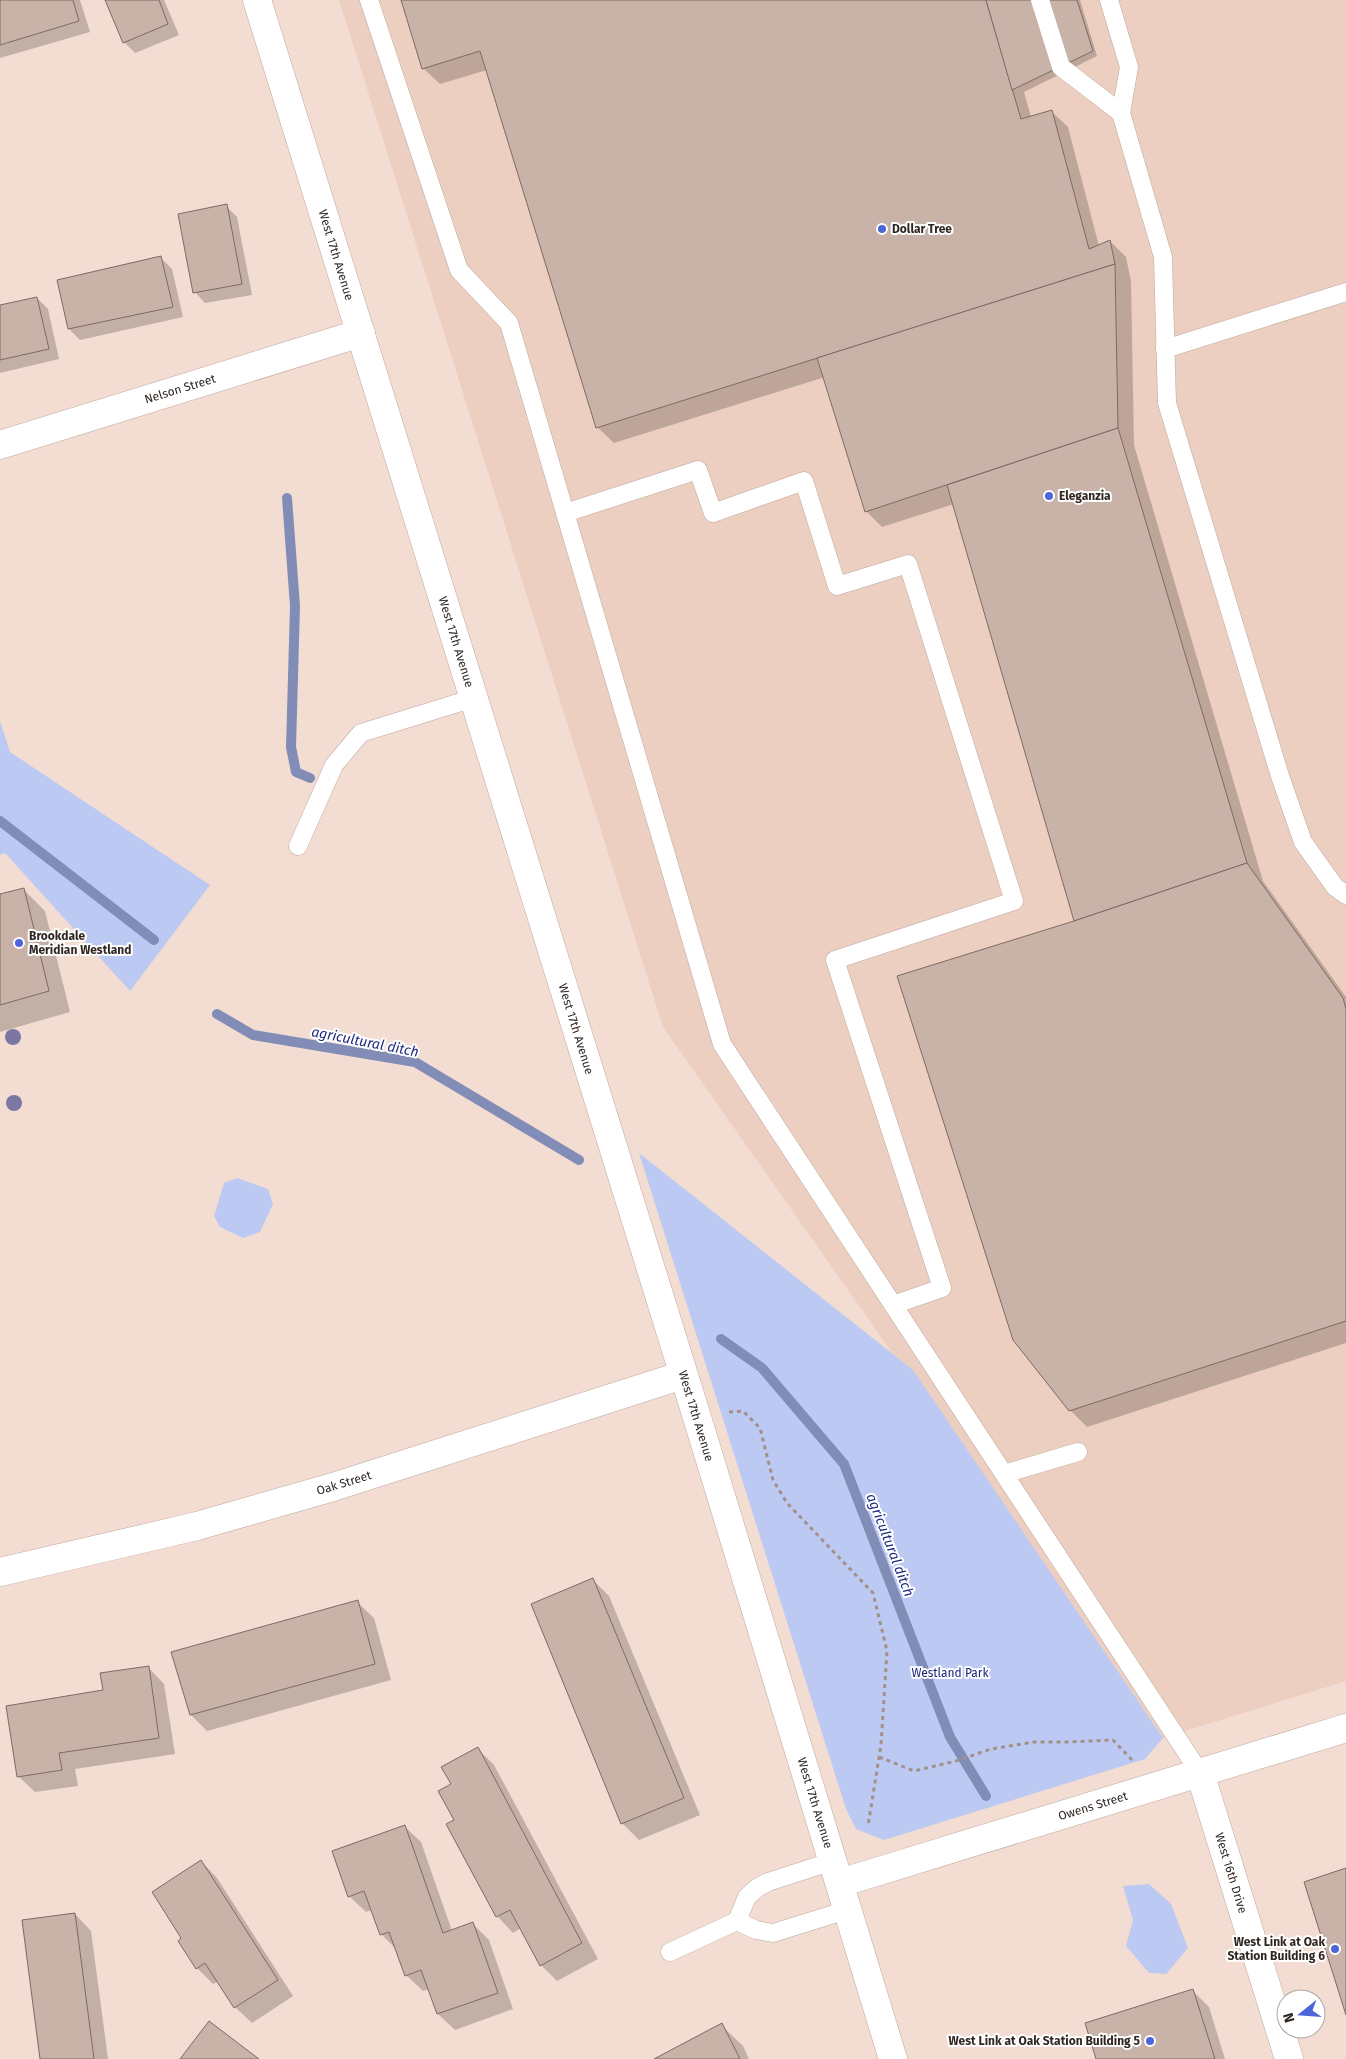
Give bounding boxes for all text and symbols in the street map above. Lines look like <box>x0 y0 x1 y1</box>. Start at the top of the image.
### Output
street label: West 17th Avenue <box>316 208 356 302</box>
place label: Dollar Tree <box>892 222 952 236</box>
marker: Dollar Tree <box>876 223 888 235</box>
street label: Nelson Street <box>143 371 218 406</box>
place label: Eleganzia <box>1059 489 1111 503</box>
marker: Eleganzia <box>1043 490 1055 502</box>
street label: West 17th Avenue <box>436 595 476 689</box>
place label: Brookdale Meridian Westland <box>29 929 131 957</box>
marker: Brookdale Meridian Westland <box>13 937 25 949</box>
street label: West 17th Avenue <box>556 982 596 1076</box>
water label: agricultural ditch <box>310 1023 420 1061</box>
street label: West 17th Avenue <box>676 1369 716 1463</box>
street label: Oak Street <box>315 1468 374 1498</box>
water label: agricultural ditch <box>863 1491 917 1599</box>
park label: Westland Park <box>911 1666 989 1680</box>
street label: West 17th Avenue <box>795 1756 835 1850</box>
street label: Owens Street <box>1057 1789 1130 1823</box>
street label: West 16th Drive <box>1212 1831 1250 1915</box>
place label: West Link at Oak Station Building 6 <box>1227 1935 1325 1963</box>
marker: West Link at Oak Station Building 6 <box>1329 1943 1341 1955</box>
north arrow <box>1276 1989 1326 2039</box>
text: N <box>1280 2011 1299 2025</box>
place label: West Link at Oak Station Building 5 <box>949 2034 1141 2048</box>
marker: West Link at Oak Station Building 5 <box>1144 2035 1156 2047</box>

